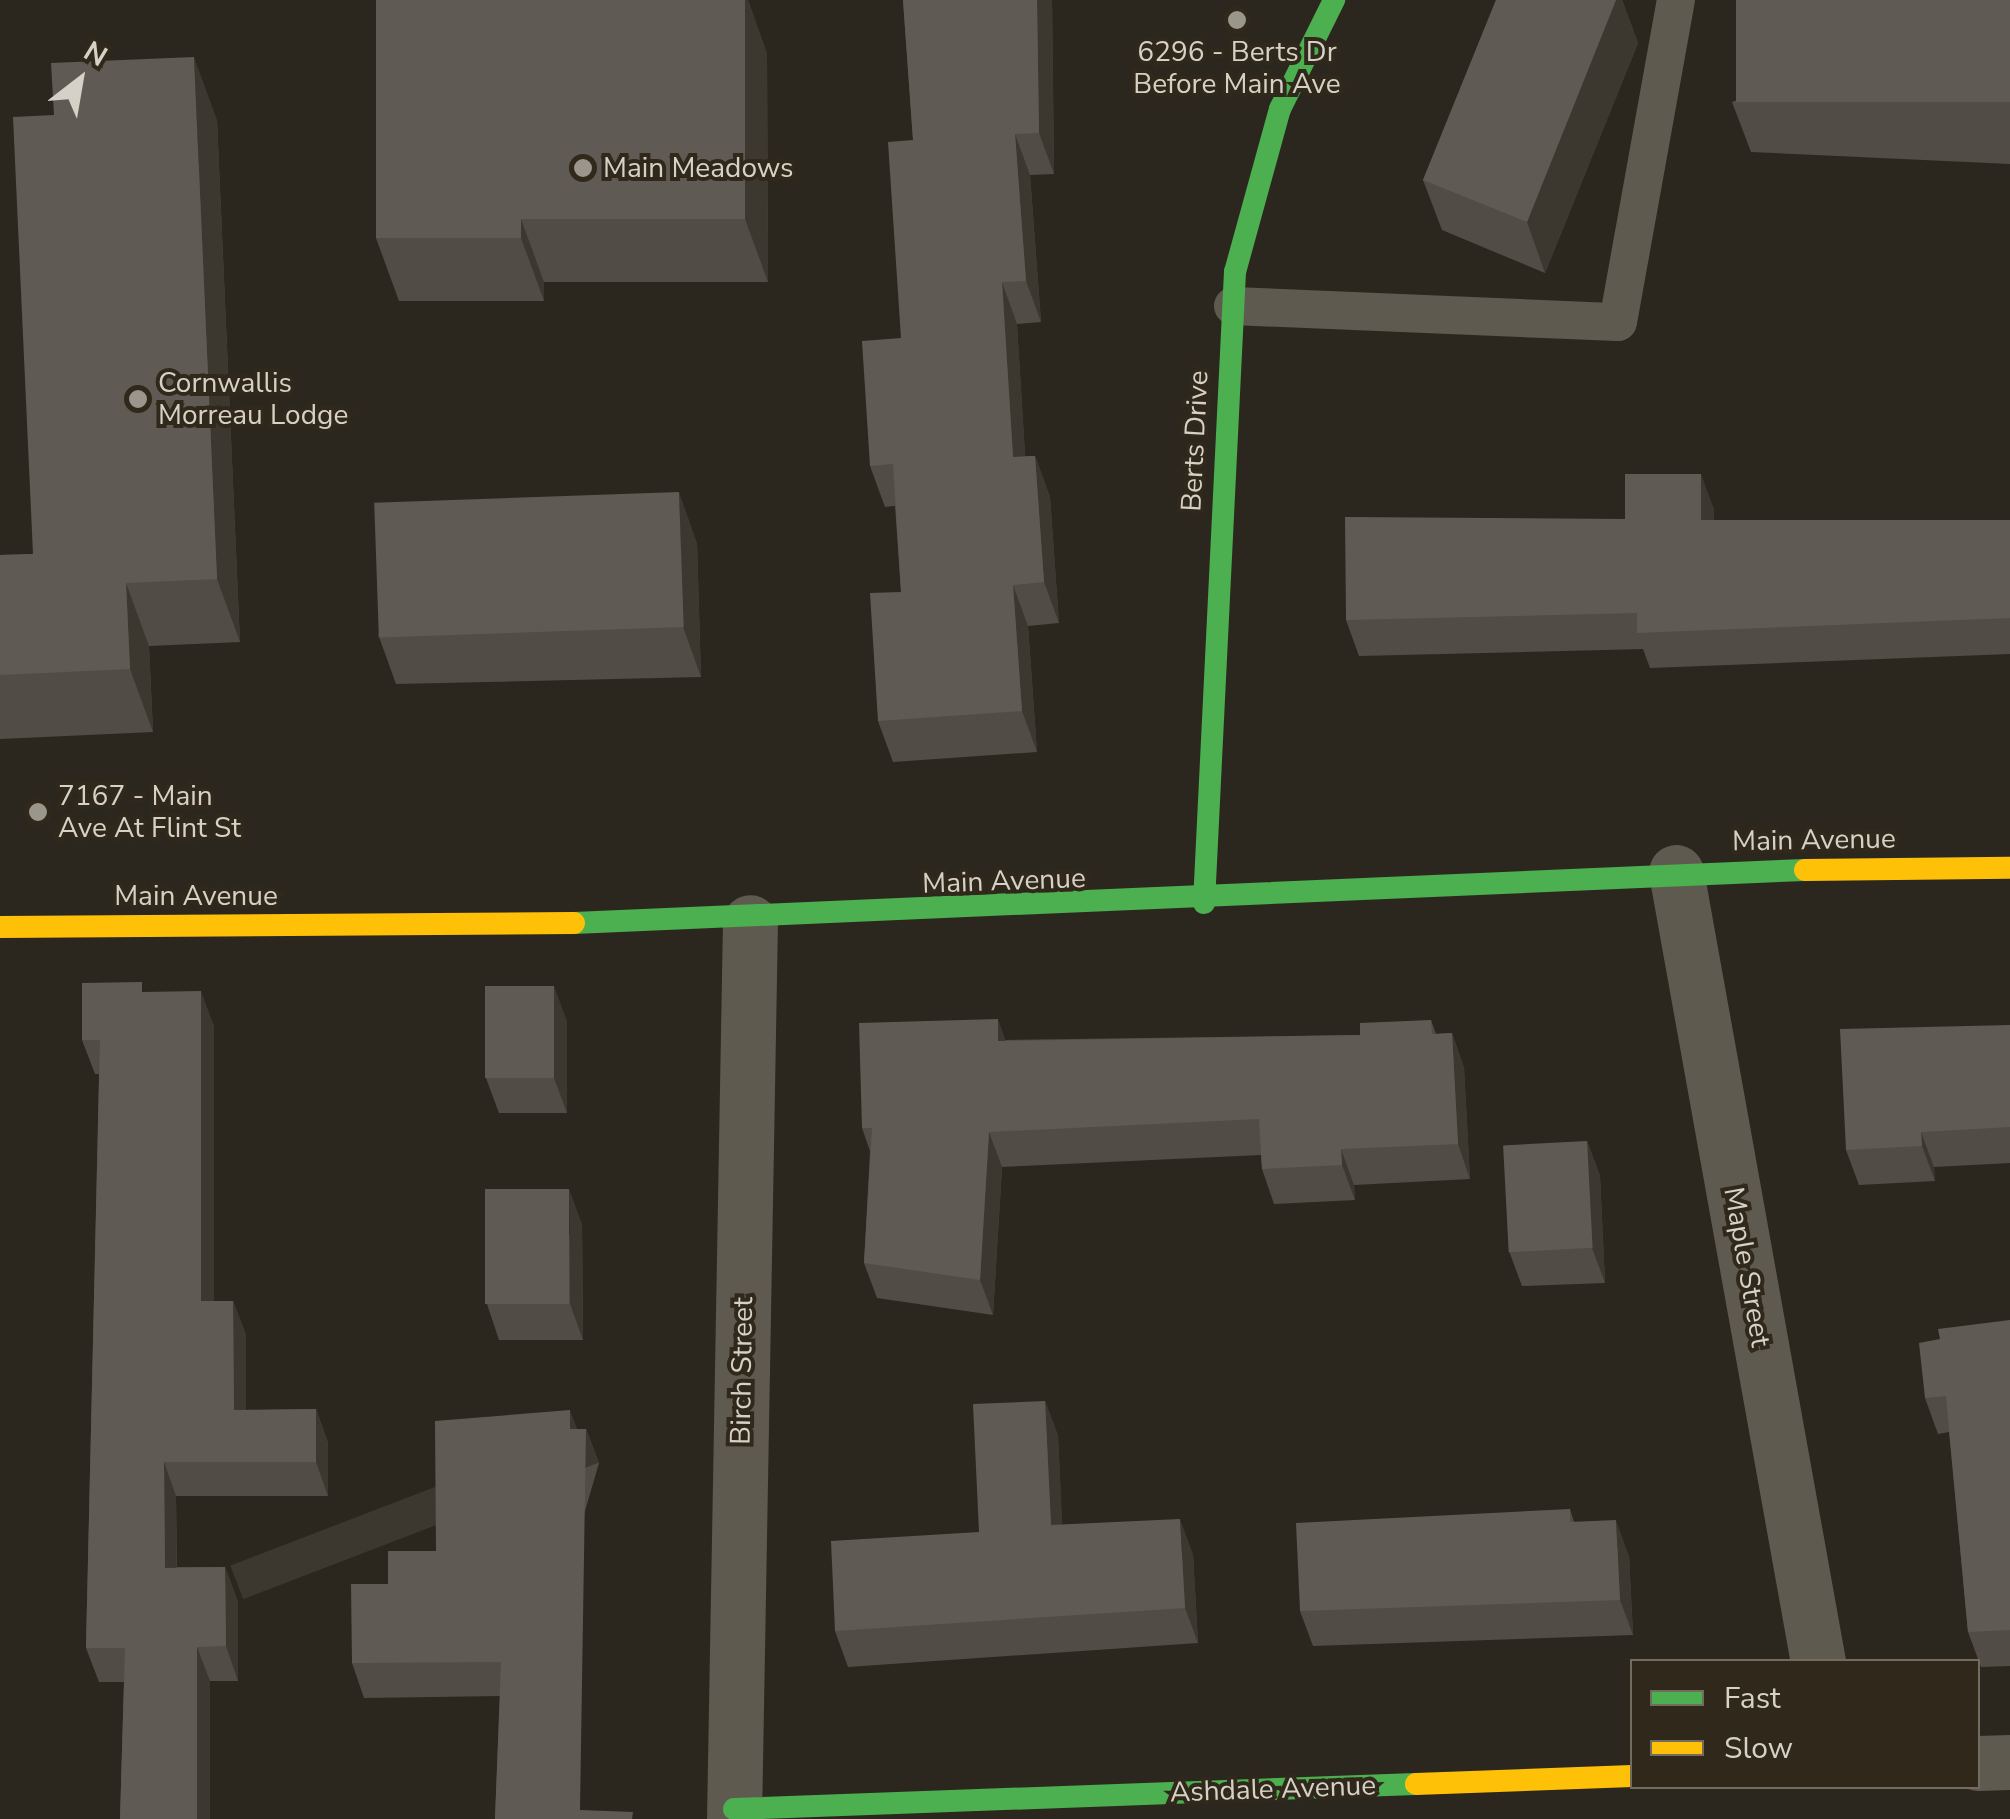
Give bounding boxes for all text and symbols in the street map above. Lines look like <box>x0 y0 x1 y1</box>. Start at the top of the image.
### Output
marker: 6296 - Berts Dr Before Main Ave <box>1226 9 1248 31</box>
north arrow <box>30 30 130 130</box>
text: N <box>77 33 114 76</box>
place label: 6296 - Berts Dr Before Main Ave <box>1133 35 1341 101</box>
place label: Main Meadows <box>603 151 793 185</box>
marker: Main Meadows <box>572 157 594 179</box>
place label: Cornwallis Morreau Lodge <box>158 366 348 432</box>
street label: Berts Drive <box>1175 369 1215 513</box>
marker: Cornwallis Morreau Lodge <box>127 388 149 410</box>
place label: 7167 - Main Ave At Flint St <box>58 779 241 845</box>
marker: 7167 - Main Ave At Flint St <box>27 801 49 823</box>
street label: Main Avenue <box>1732 822 1896 858</box>
street label: Main Avenue <box>922 861 1086 901</box>
street label: Main Avenue <box>114 879 278 913</box>
street label: Maple Street <box>1716 1184 1778 1350</box>
street label: Birch Street <box>724 1297 760 1445</box>
legend <box>1630 1659 1980 1789</box>
text: Fast <box>1724 1678 1781 1719</box>
text: Slow <box>1724 1728 1793 1769</box>
street label: Ashdale Avenue <box>1169 1769 1377 1809</box>

